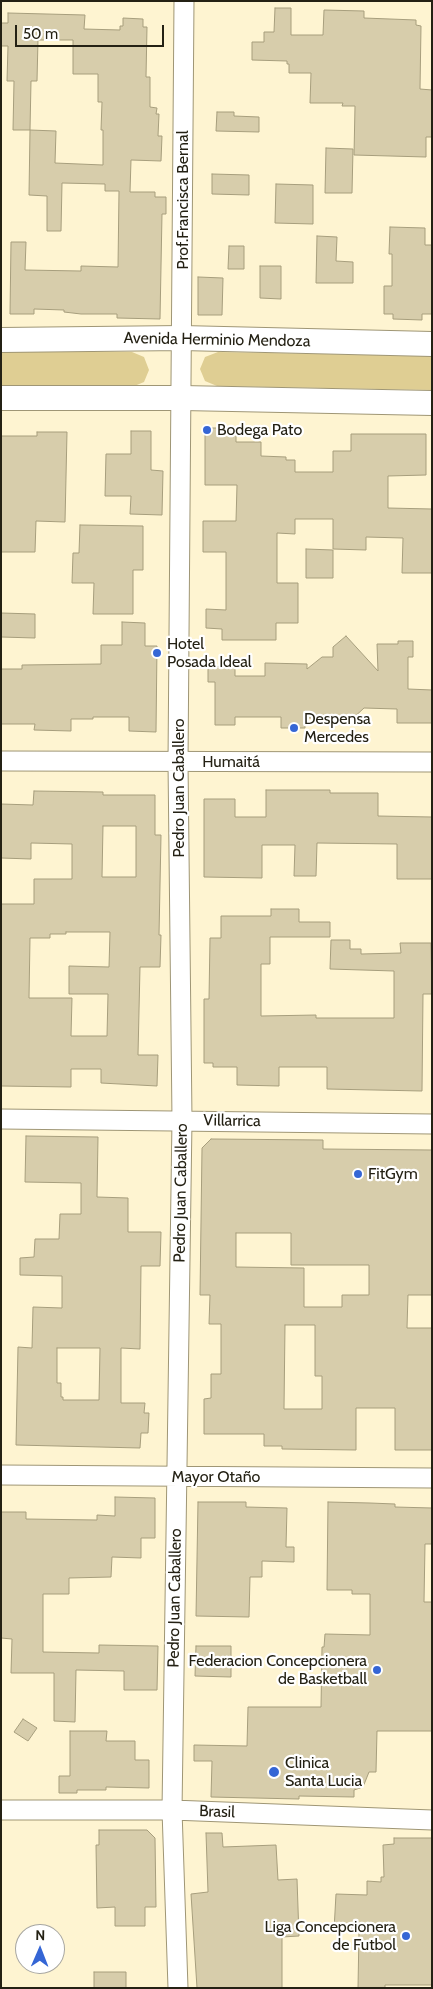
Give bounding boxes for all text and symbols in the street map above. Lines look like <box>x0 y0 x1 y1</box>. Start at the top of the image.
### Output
scale bar <box>18 15 166 47</box>
text: 50 m <box>23 25 58 43</box>
street label: Prof.Francisca Bernal <box>173 130 193 270</box>
street label: Avenida Herminio Mendoza <box>123 329 311 351</box>
place label: Bodega Pato <box>217 420 302 440</box>
marker: Bodega Pato <box>201 424 213 436</box>
place label: Hotel Posada Ideal <box>167 634 252 672</box>
marker: Hotel Posada Ideal <box>151 647 163 659</box>
place label: Despensa Mercedes <box>304 709 371 747</box>
street label: Pedro Juan Caballero <box>169 718 189 858</box>
marker: Despensa Mercedes <box>288 722 300 734</box>
street label: Humaitá <box>202 752 260 772</box>
street label: Villarrica <box>203 1111 261 1131</box>
street label: Pedro Juan Caballero <box>170 1123 192 1263</box>
place label: FitGym <box>368 1164 418 1184</box>
marker: FitGym <box>352 1168 364 1180</box>
street label: Mayor Otaño <box>172 1467 260 1487</box>
street label: Pedro Juan Caballero <box>164 1528 186 1668</box>
place label: Federacion Concepcionera de Basketball <box>189 1651 367 1689</box>
marker: Federacion Concepcionera de Basketball <box>371 1664 383 1676</box>
place label: Clinica Santa Lucia <box>285 1753 362 1791</box>
marker: Clinica Santa Lucia <box>267 1765 281 1779</box>
street label: Brasil <box>199 1802 235 1822</box>
place label: Liga Concepcionera de Futbol <box>264 1917 396 1955</box>
north arrow <box>15 1924 65 1974</box>
text: N <box>35 1926 45 1944</box>
marker: Liga Concepcionera de Futbol <box>400 1930 412 1942</box>

